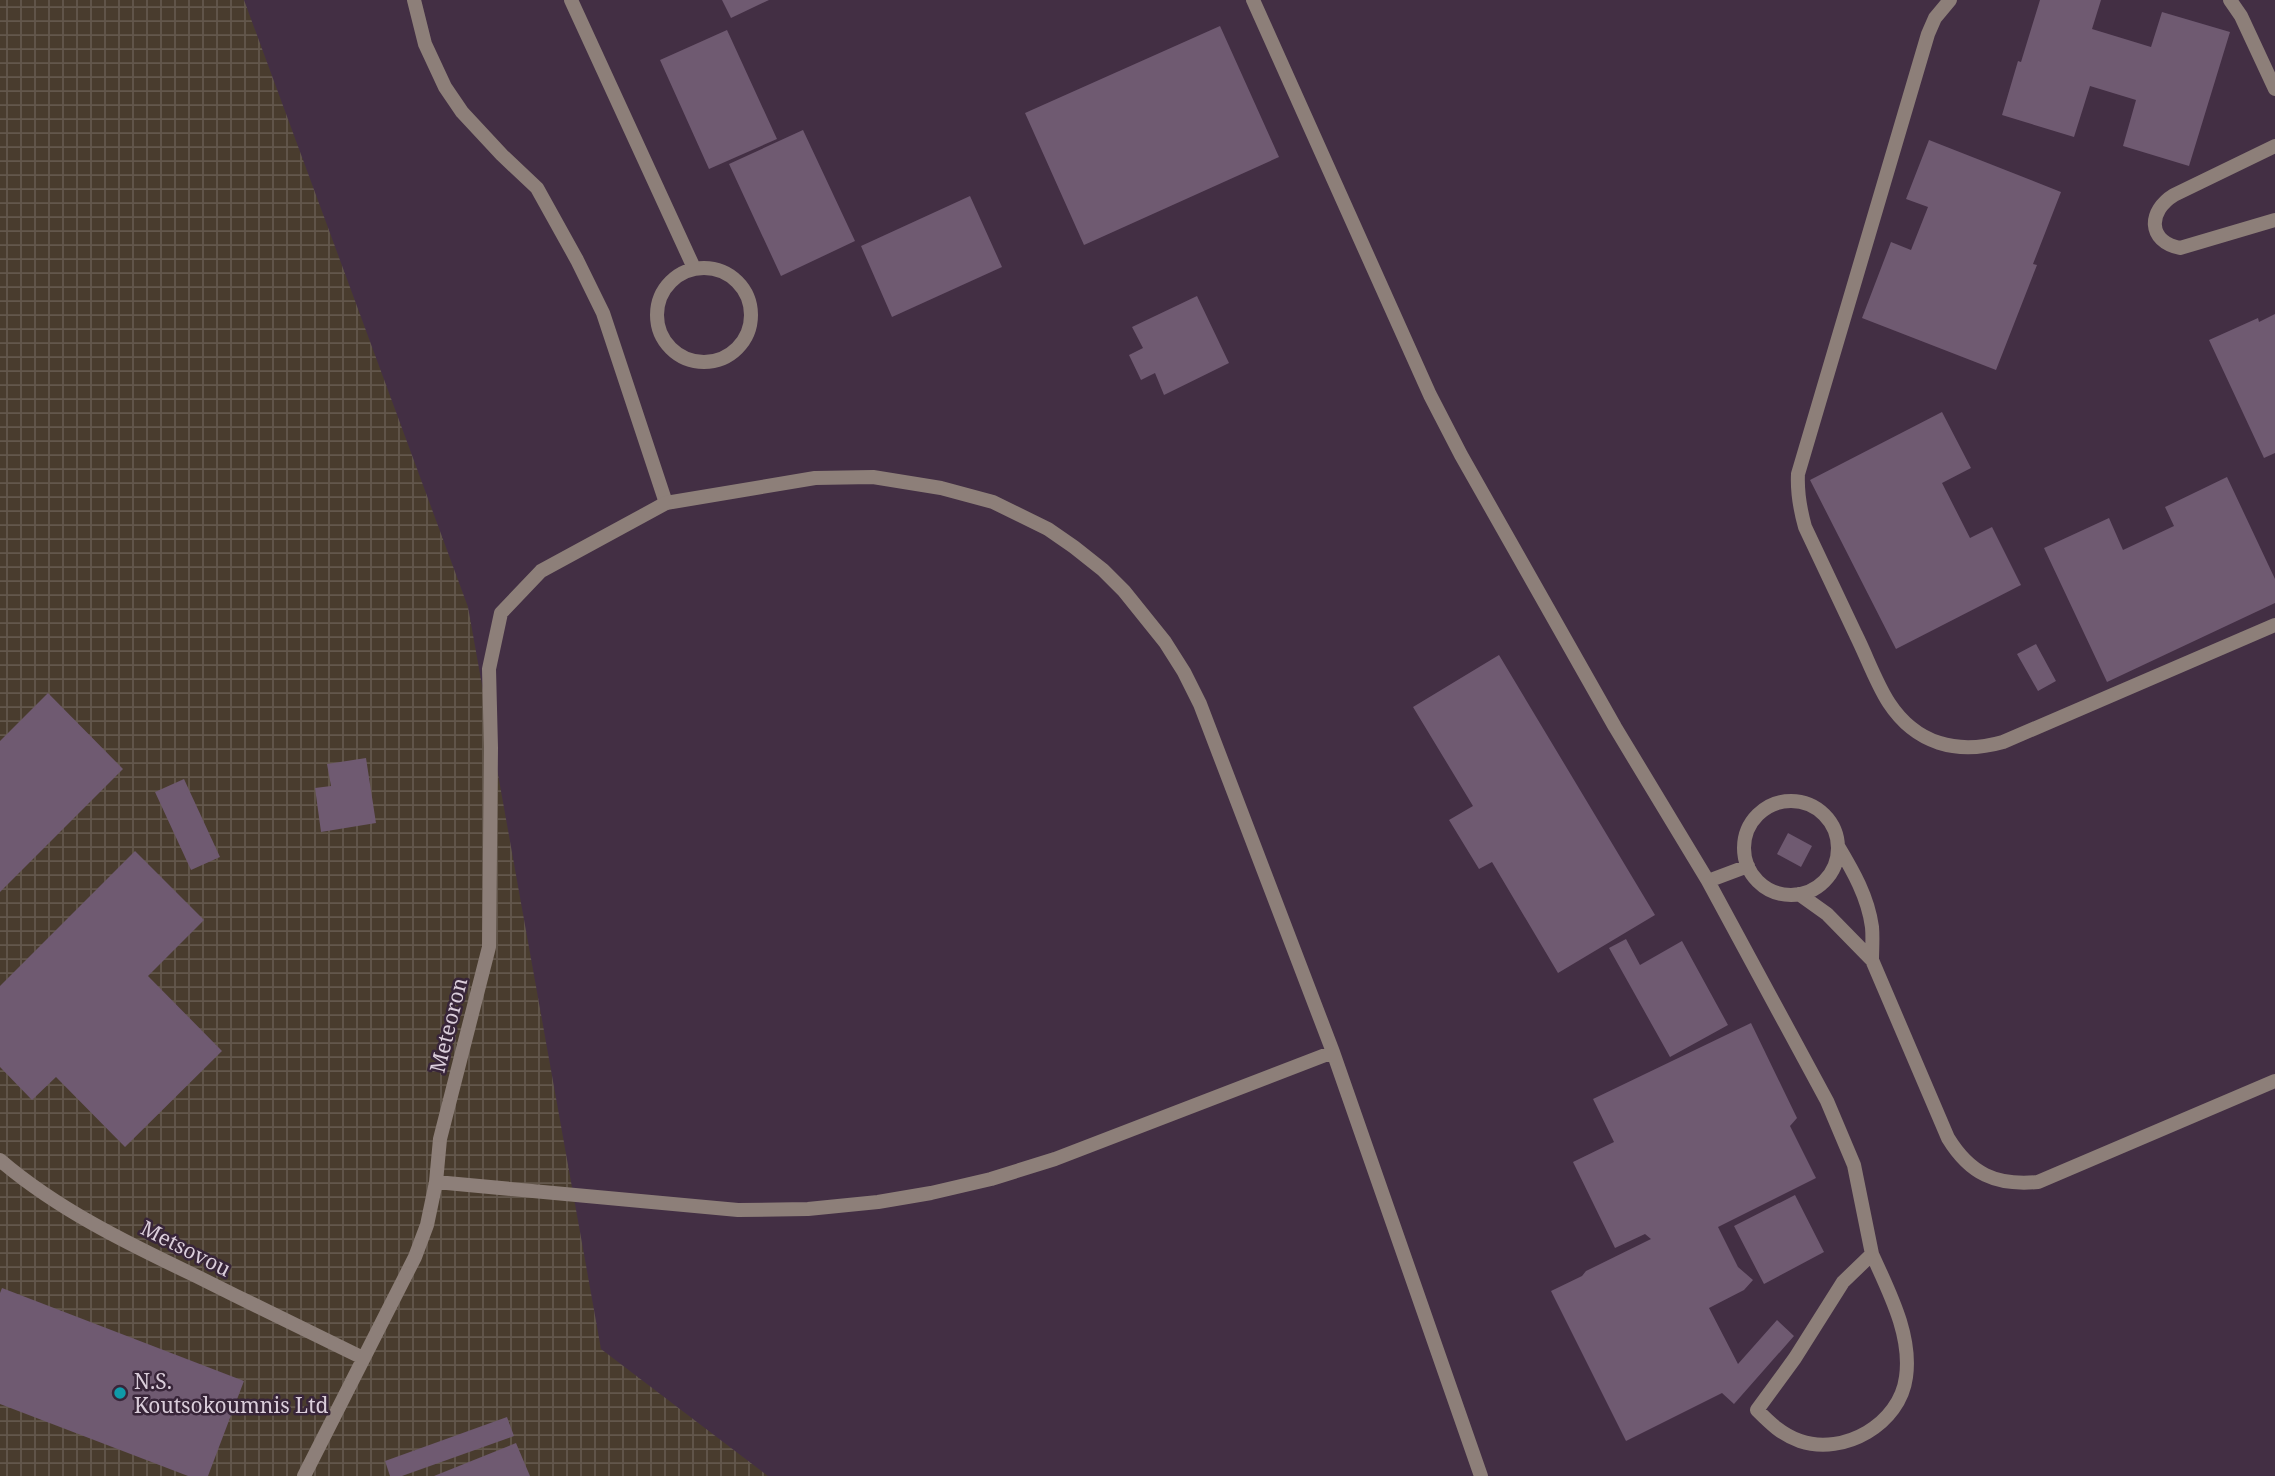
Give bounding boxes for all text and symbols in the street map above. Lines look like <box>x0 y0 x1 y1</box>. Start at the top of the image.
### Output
street label: Meteoron <box>423 974 473 1076</box>
street label: Metsovou <box>136 1213 236 1283</box>
place label: N.S. Koutsokoumnis Ltd <box>134 1367 329 1419</box>
marker: N.S. Koutsokoumnis Ltd <box>112 1385 128 1401</box>

